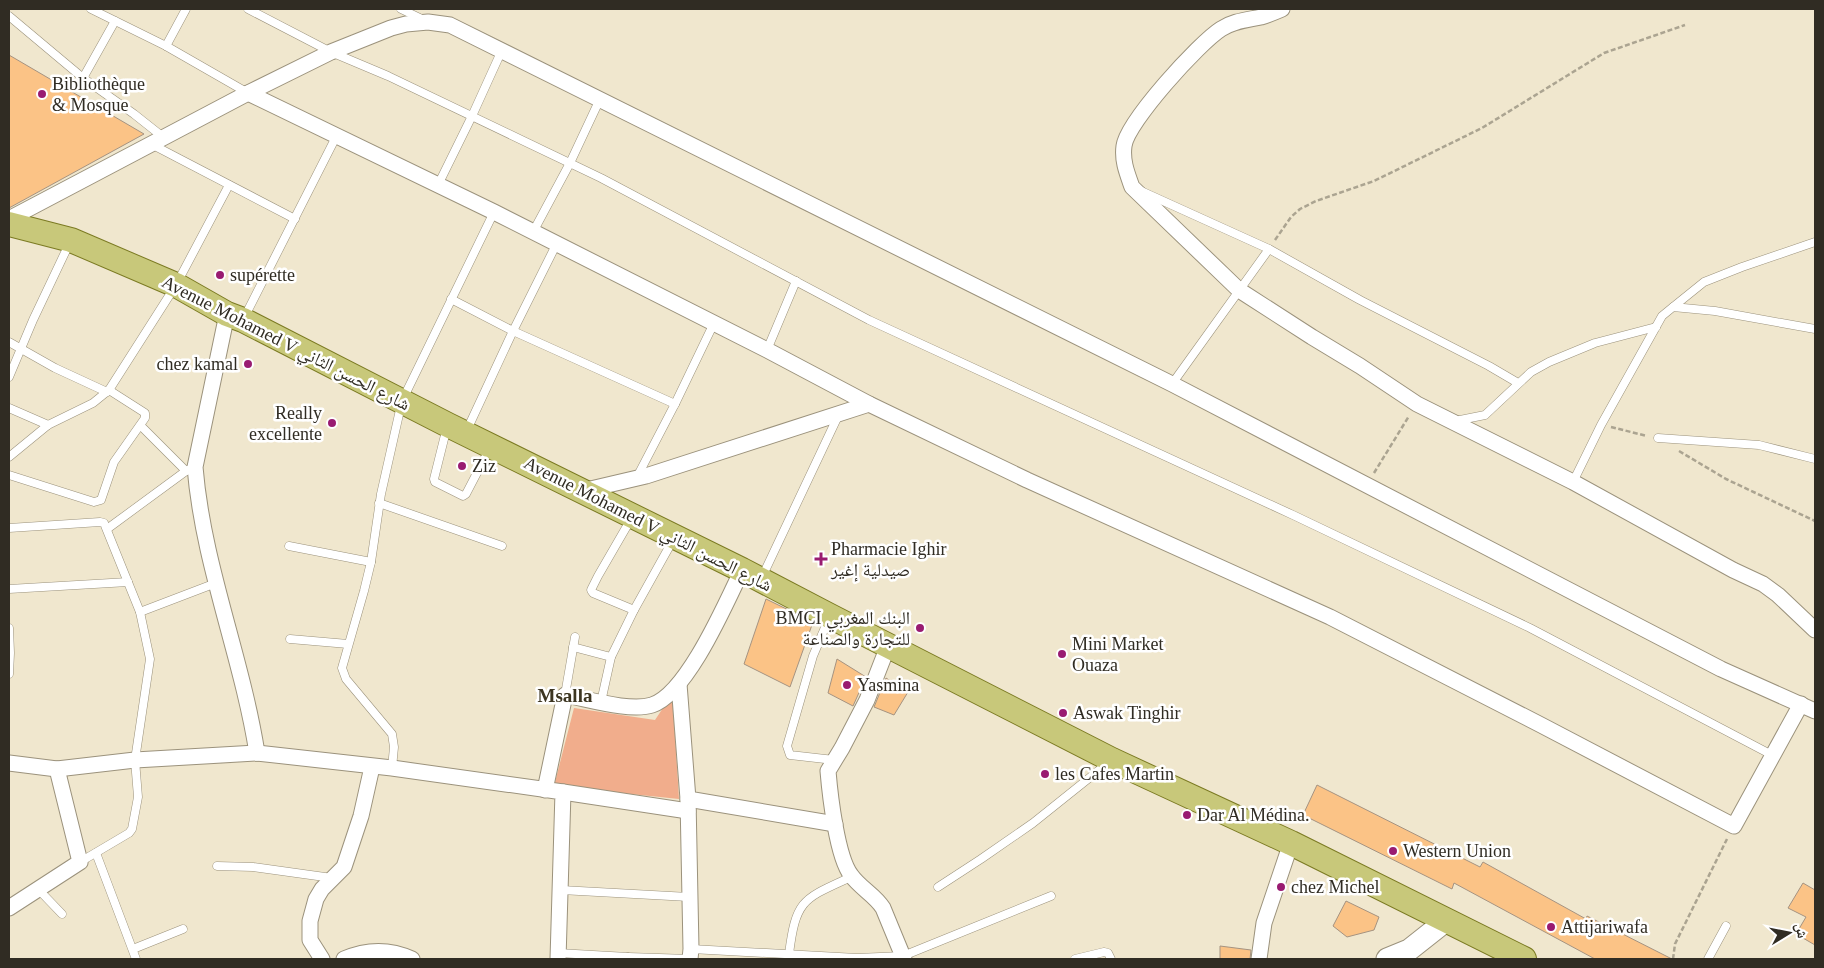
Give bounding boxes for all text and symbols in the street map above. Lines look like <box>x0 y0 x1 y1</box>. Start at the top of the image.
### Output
place label: Bibliothèque & Mosque <box>52 74 145 115</box>
marker: Bibliothèque & Mosque <box>36 88 48 100</box>
place label: supérette <box>230 265 295 285</box>
marker: supérette <box>214 269 226 281</box>
street label: Avenue Mohamed V شارع الحسن الثاني <box>157 272 413 419</box>
place label: chez kamal <box>157 354 238 374</box>
marker: chez kamal <box>242 358 254 370</box>
place label: Really excellente <box>249 403 322 444</box>
marker: Really excellente <box>326 417 338 429</box>
street label: Avenue Mohamed V شارع الحسن الثاني <box>519 453 775 600</box>
place label: Ziz <box>472 456 496 476</box>
marker: Ziz <box>456 460 468 472</box>
place label: Pharmacie Ighir صيدلية إغير <box>830 539 946 582</box>
marker: Pharmacie Ighir صيدلية إغير <box>815 553 827 565</box>
place label: BMCI البنك المغربي للتجارة والصناعة <box>776 608 910 649</box>
marker: BMCI البنك المغربي للتجارة والصناعة <box>914 622 926 634</box>
place label: Mini Market Ouaza <box>1072 634 1164 675</box>
marker: Mini Market Ouaza <box>1056 648 1068 660</box>
place label: Yasmina <box>857 675 919 695</box>
marker: Yasmina <box>841 679 853 691</box>
district label: Msalla <box>538 685 593 706</box>
place label: Aswak Tinghir <box>1073 703 1181 723</box>
marker: Aswak Tinghir <box>1057 707 1069 719</box>
place label: les Cafes Martin <box>1055 764 1174 784</box>
marker: les Cafes Martin <box>1039 768 1051 780</box>
place label: Dar Al Médina. <box>1197 805 1309 825</box>
marker: Dar Al Médina. <box>1181 809 1193 821</box>
place label: Western Union <box>1403 841 1511 861</box>
marker: Western Union <box>1387 845 1399 857</box>
place label: chez Michel <box>1291 877 1379 897</box>
marker: chez Michel <box>1275 881 1287 893</box>
north arrow <box>1764 908 1814 958</box>
place label: Attijariwafa <box>1561 917 1648 937</box>
marker: Attijariwafa <box>1545 921 1557 933</box>
text: ش <box>1792 922 1810 940</box>

